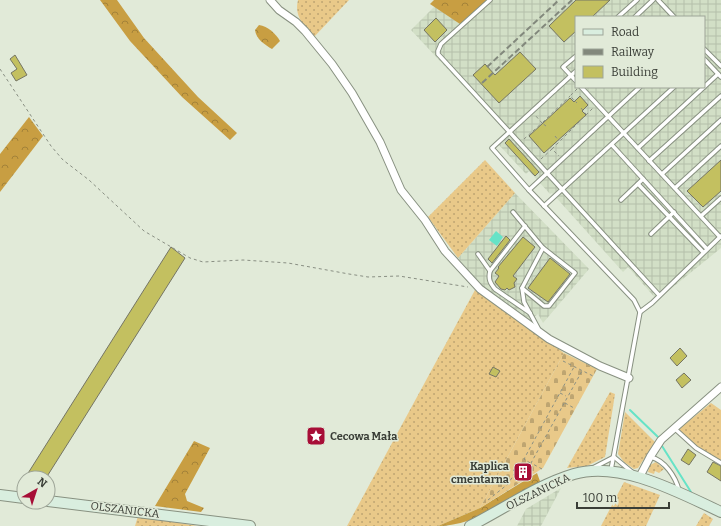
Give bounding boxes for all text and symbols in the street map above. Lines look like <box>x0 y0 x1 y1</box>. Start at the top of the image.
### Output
legend <box>575 16 705 88</box>
text: Road <box>611 25 639 39</box>
text: Railway <box>611 45 655 59</box>
text: Building <box>611 65 658 79</box>
place icon: Cecowa Mała <box>305 425 327 447</box>
place label: Cecowa Mała <box>330 430 398 443</box>
place label: Kaplica cmentarna <box>451 460 510 486</box>
building icon: Kaplica cmentarna <box>512 461 534 483</box>
north arrow <box>16 470 56 510</box>
street label: OLSZANICKA <box>504 471 572 513</box>
text: N <box>35 475 50 491</box>
scale bar <box>577 484 669 510</box>
text: 100 m <box>583 491 618 505</box>
street label: OLSZANICKA <box>90 499 160 521</box>

